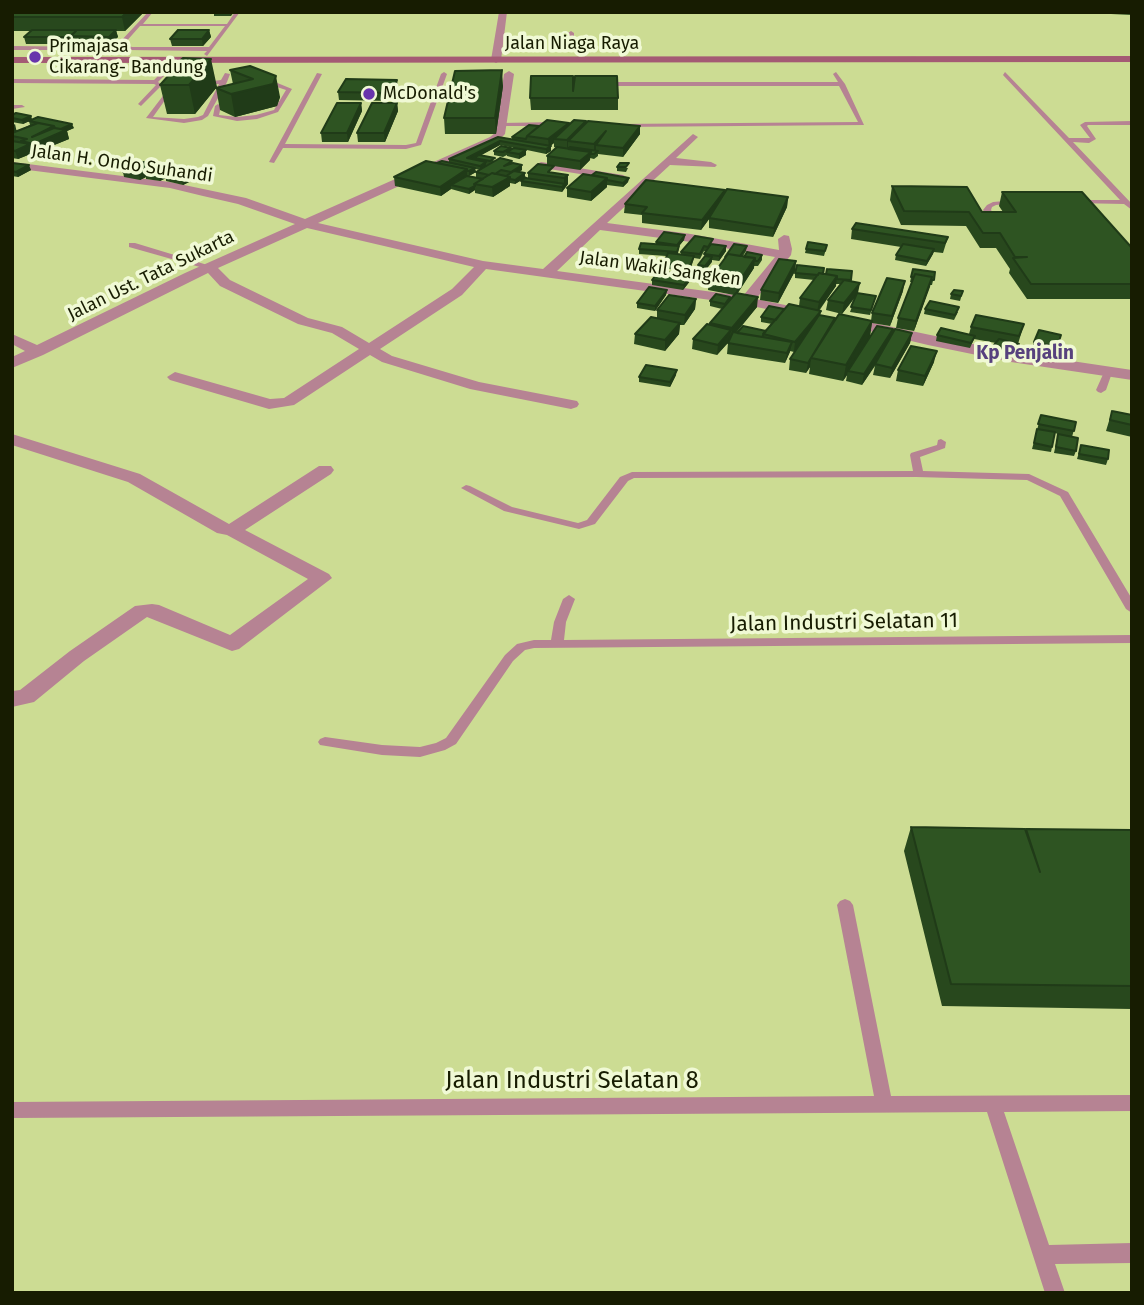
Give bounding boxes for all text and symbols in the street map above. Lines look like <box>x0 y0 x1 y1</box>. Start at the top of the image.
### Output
street label: Jalan Niaga Raya <box>505 33 639 55</box>
place label: Primajasa Cikarang- Bandung <box>49 36 203 78</box>
marker: Primajasa Cikarang- Bandung <box>27 49 43 65</box>
place label: McDonald's <box>383 83 476 105</box>
marker: McDonald's <box>361 86 377 102</box>
street label: Jalan H. Ondo Suhandi <box>30 141 214 187</box>
street label: Jalan Ust. Tata Sukarta <box>64 226 238 326</box>
street label: Jalan Wakil Sangken <box>578 247 742 291</box>
district label: Kp Penjalin <box>976 343 1074 365</box>
street label: Jalan Industri Selatan 11 <box>730 608 958 638</box>
street label: Jalan Industri Selatan 8 <box>445 1067 699 1095</box>

